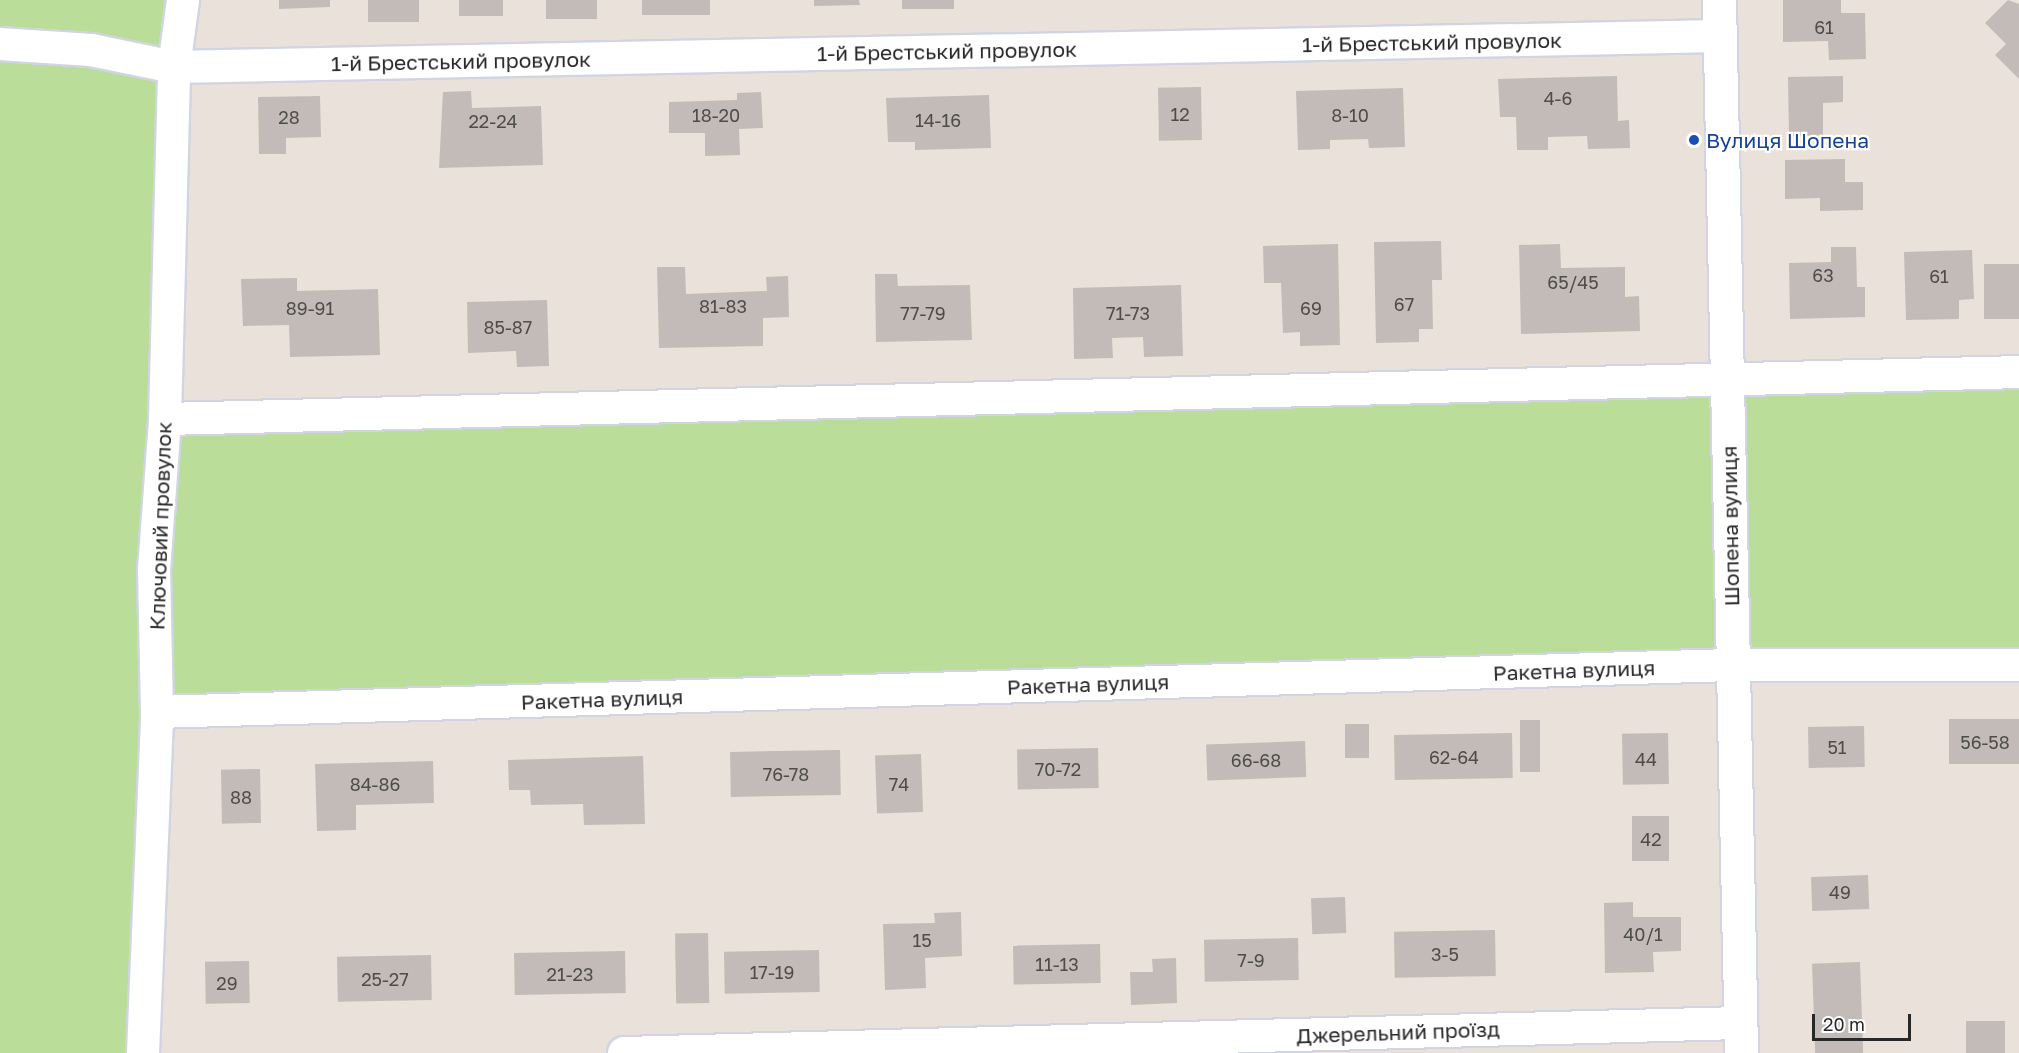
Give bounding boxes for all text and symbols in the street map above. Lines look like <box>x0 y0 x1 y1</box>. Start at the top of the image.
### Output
house number: 61 <box>1814 16 1834 38</box>
street label: 1-й Брестський провулок <box>1302 27 1562 57</box>
street label: 1-й Брестський провулок <box>817 36 1077 66</box>
street label: 1-й Брестський провулок <box>331 46 591 76</box>
house number: 4-6 <box>1544 87 1572 109</box>
house number: 12 <box>1170 103 1190 125</box>
house number: 18-20 <box>692 104 740 126</box>
house number: 8-10 <box>1331 104 1369 126</box>
house number: 28 <box>278 106 300 128</box>
house number: 14-16 <box>915 109 961 131</box>
house number: 22-24 <box>468 110 518 132</box>
place label: Вулиця Шопена <box>1706 127 1869 153</box>
marker: Вулиця Шопена <box>1687 133 1701 147</box>
house number: 63 <box>1812 264 1834 286</box>
house number: 61 <box>1929 265 1949 287</box>
house number: 65/45 <box>1547 271 1599 293</box>
house number: 67 <box>1394 293 1414 315</box>
house number: 81-83 <box>699 295 747 317</box>
house number: 89-91 <box>286 297 334 319</box>
house number: 69 <box>1300 297 1322 319</box>
house number: 77-79 <box>900 302 946 324</box>
house number: 71-73 <box>1106 302 1150 324</box>
house number: 85-87 <box>484 316 532 338</box>
street label: Ключовий провулок <box>144 421 176 631</box>
street label: Шопена вулиця <box>1716 445 1744 607</box>
street label: Ракетна вулиця <box>1492 655 1656 685</box>
street label: Ракетна вулиця <box>1006 669 1170 699</box>
street label: Ракетна вулиця <box>520 684 684 714</box>
house number: 56-58 <box>1960 731 2010 753</box>
house number: 51 <box>1827 736 1847 758</box>
house number: 62-64 <box>1429 746 1479 768</box>
house number: 44 <box>1635 748 1657 770</box>
house number: 66-68 <box>1231 749 1281 771</box>
house number: 70-72 <box>1035 758 1081 780</box>
house number: 76-78 <box>763 763 809 785</box>
house number: 84-86 <box>350 773 400 795</box>
house number: 74 <box>889 773 909 795</box>
house number: 88 <box>230 786 252 808</box>
house number: 42 <box>1640 828 1662 850</box>
house number: 49 <box>1829 881 1851 903</box>
house number: 40/1 <box>1623 923 1663 945</box>
house number: 15 <box>912 929 932 951</box>
house number: 3-5 <box>1431 943 1459 965</box>
house number: 7-9 <box>1237 949 1265 971</box>
house number: 11-13 <box>1035 953 1079 975</box>
house number: 17-19 <box>750 961 794 983</box>
house number: 21-23 <box>547 963 593 985</box>
house number: 25-27 <box>361 968 409 990</box>
house number: 29 <box>216 972 238 994</box>
scale bar <box>1815 1002 1914 1040</box>
text: 20 m <box>1823 1013 1865 1035</box>
street label: Джерельний проїзд <box>1296 1016 1500 1048</box>

